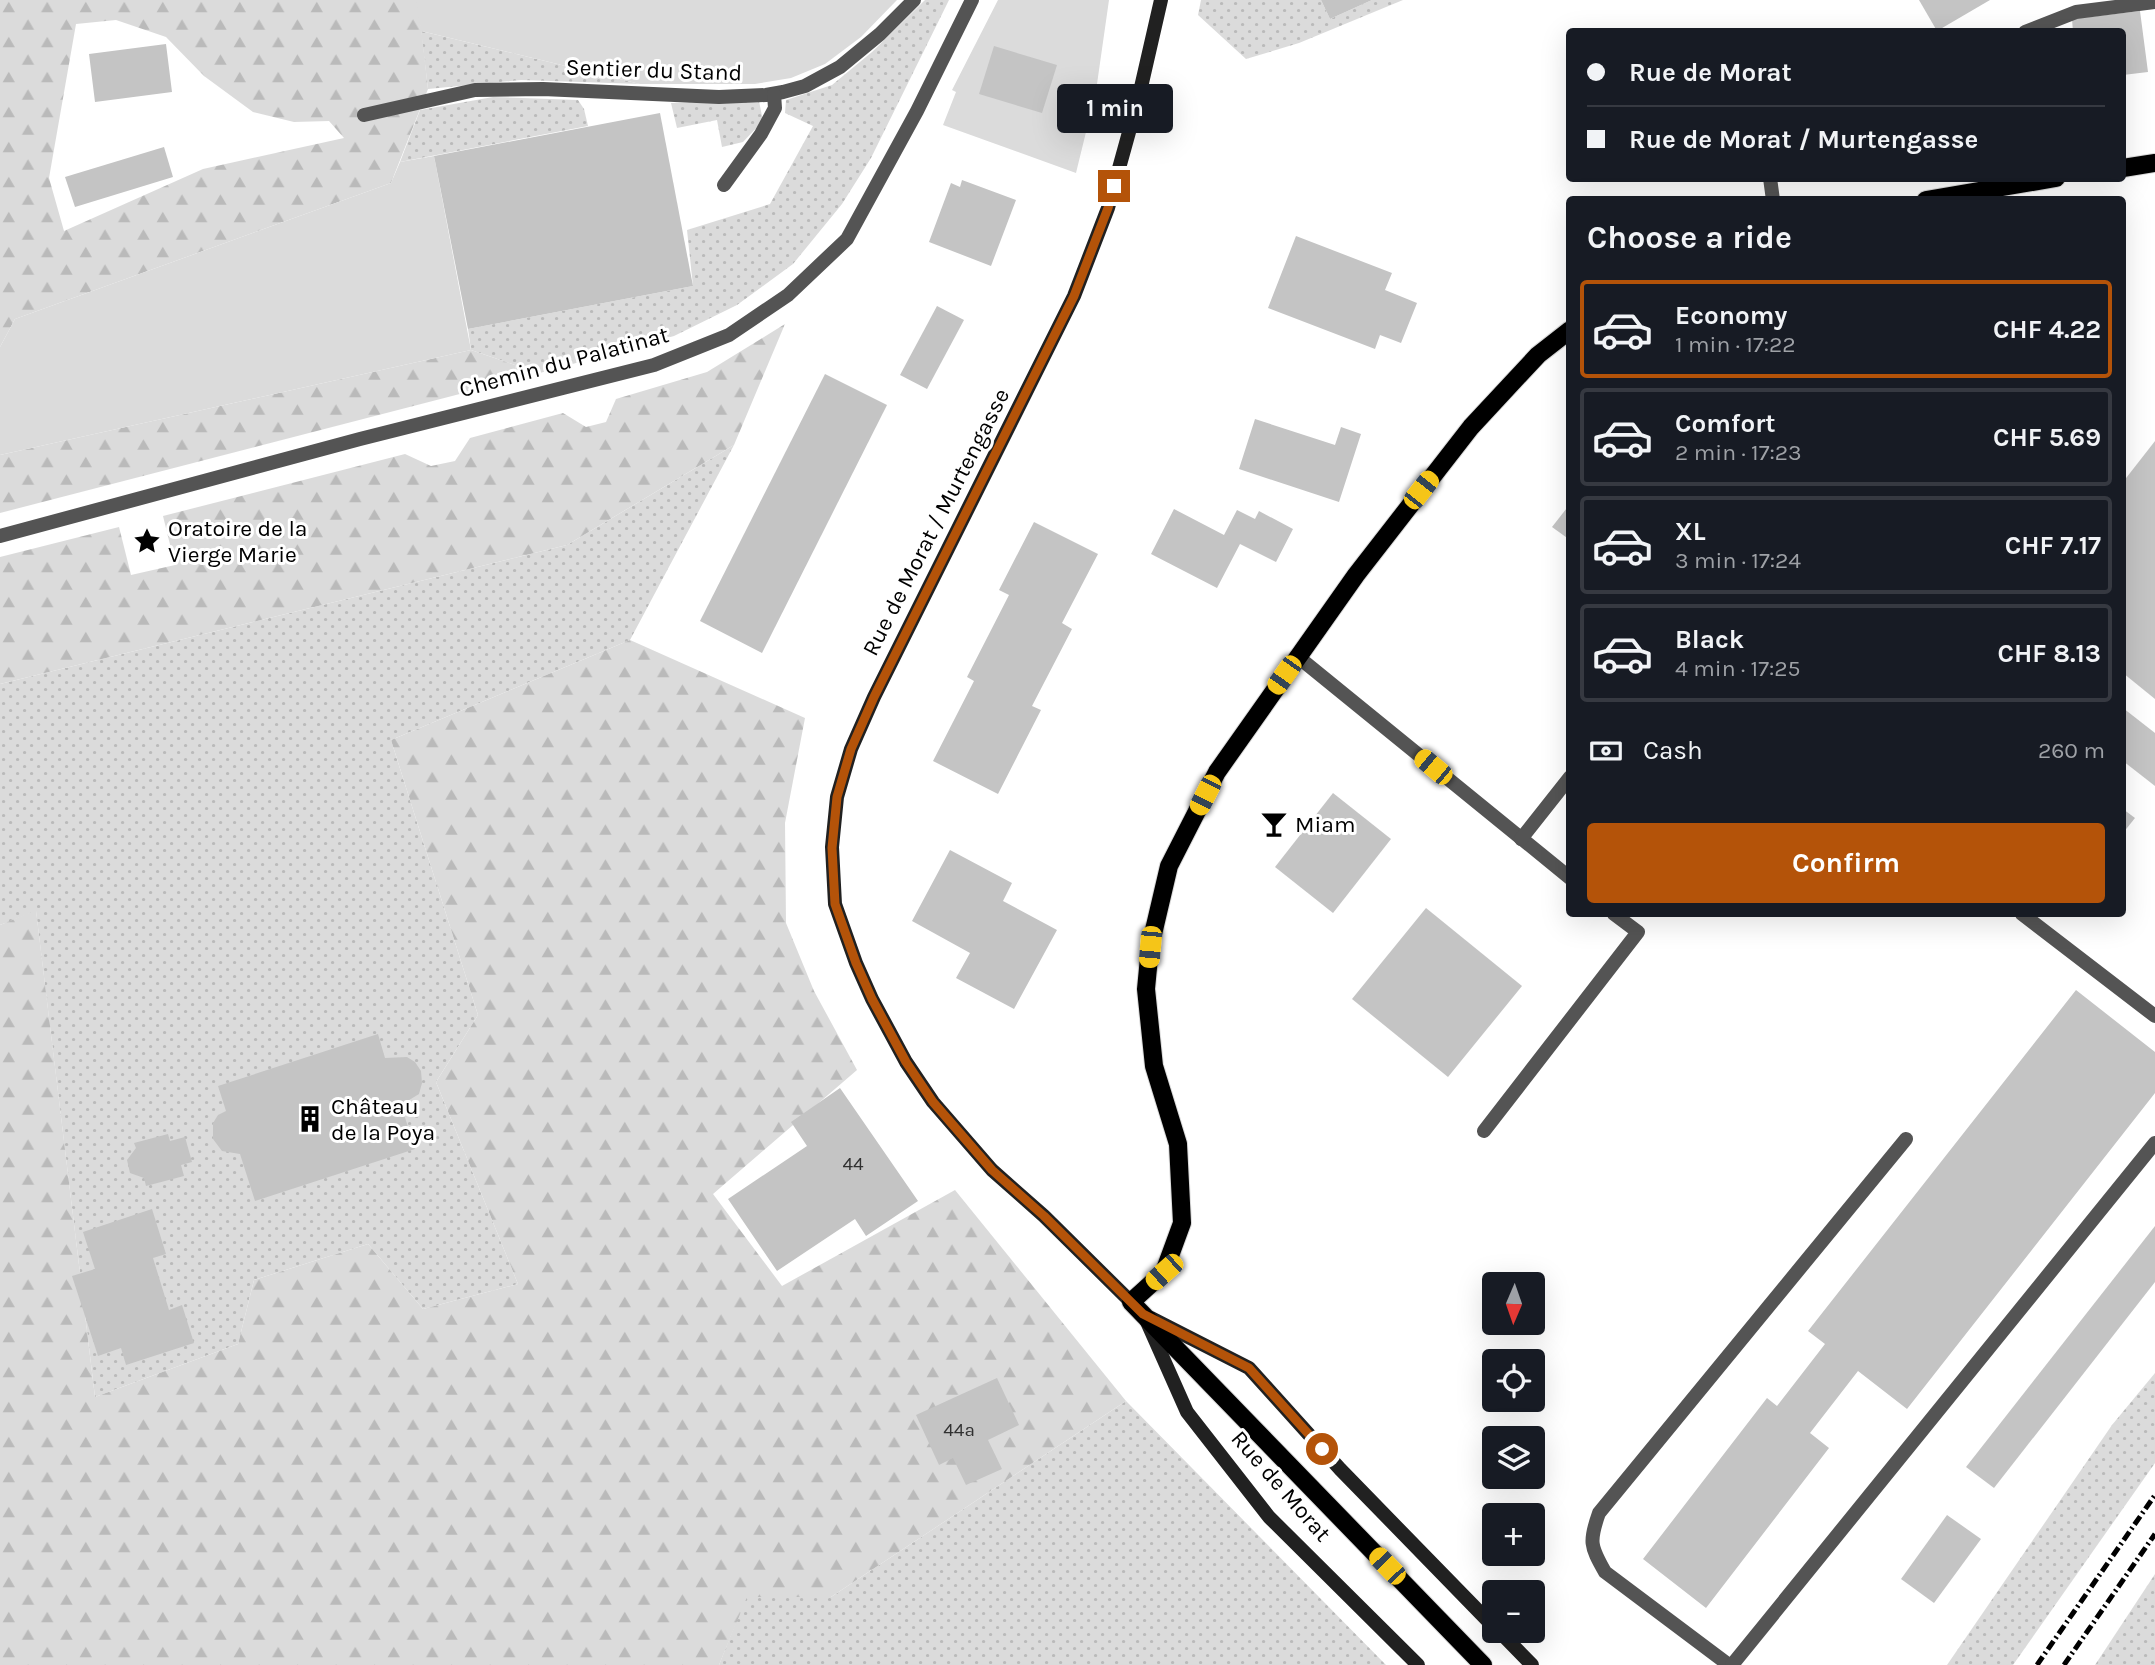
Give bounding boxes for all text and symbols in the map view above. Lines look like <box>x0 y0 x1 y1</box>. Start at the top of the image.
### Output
street label: Sentier du Stand <box>565 53 743 87</box>
text: Rue de Morat <box>1629 57 1792 88</box>
callout: 1 min <box>1056 85 1172 134</box>
text: 1 min <box>1086 95 1144 122</box>
text: Rue de Morat / Murtengasse <box>1629 124 1978 155</box>
route end <box>1098 170 1130 202</box>
text: Choose a ride <box>1587 219 1792 256</box>
icon: car <box>1591 298 1654 361</box>
text: Economy <box>1675 300 1787 331</box>
text: CHF 4.22 <box>1993 314 2101 345</box>
street label: Chemin du Palatinat <box>456 321 672 403</box>
text: 1 min · 17:22 <box>1675 331 1796 358</box>
street label: Rue de Morat / Murtengasse <box>857 384 1015 660</box>
icon: car <box>1591 406 1654 469</box>
text: Comfort <box>1675 408 1776 439</box>
text: CHF 5.69 <box>1993 422 2101 453</box>
text: 2 min · 17:23 <box>1675 439 1802 466</box>
car <box>1400 467 1443 513</box>
icon: car <box>1591 514 1654 577</box>
place label: Oratoire de la Vierge Marie <box>168 515 307 568</box>
text: XL <box>1675 516 1706 547</box>
place icon: Oratoire de la Vierge Marie <box>132 526 162 556</box>
text: CHF 7.17 <box>2005 530 2101 561</box>
text: 3 min · 17:24 <box>1675 547 1801 574</box>
icon: car <box>1591 622 1654 685</box>
text: Black <box>1675 624 1744 655</box>
text: CHF 8.13 <box>1998 638 2101 669</box>
car <box>1264 652 1305 698</box>
text: 4 min · 17:25 <box>1675 655 1801 682</box>
icon: cash <box>1587 732 1625 770</box>
text: Cash <box>1643 735 1703 766</box>
text: 260 m <box>2038 737 2105 764</box>
car <box>1411 745 1456 789</box>
car <box>1187 772 1224 818</box>
bar icon: Miam <box>1259 809 1289 839</box>
place label: Miam <box>1295 811 1356 838</box>
button: Confirm <box>1587 823 2105 903</box>
car <box>1138 925 1163 969</box>
place label: Château de la Poya <box>331 1093 435 1146</box>
building icon: Château de la Poya <box>295 1104 325 1134</box>
house number: 44 <box>842 1153 864 1175</box>
car <box>1142 1250 1187 1294</box>
north arrow <box>1482 1272 1545 1335</box>
map controls <box>1482 1272 1545 1643</box>
button: locate <box>1482 1349 1545 1412</box>
house number: 44a <box>943 1419 975 1441</box>
street label: Rue de Morat <box>1226 1425 1337 1547</box>
button: layers <box>1482 1426 1545 1489</box>
route start <box>1306 1433 1338 1465</box>
button: + <box>1482 1503 1545 1566</box>
car <box>1365 1544 1410 1588</box>
button: − <box>1482 1580 1545 1643</box>

